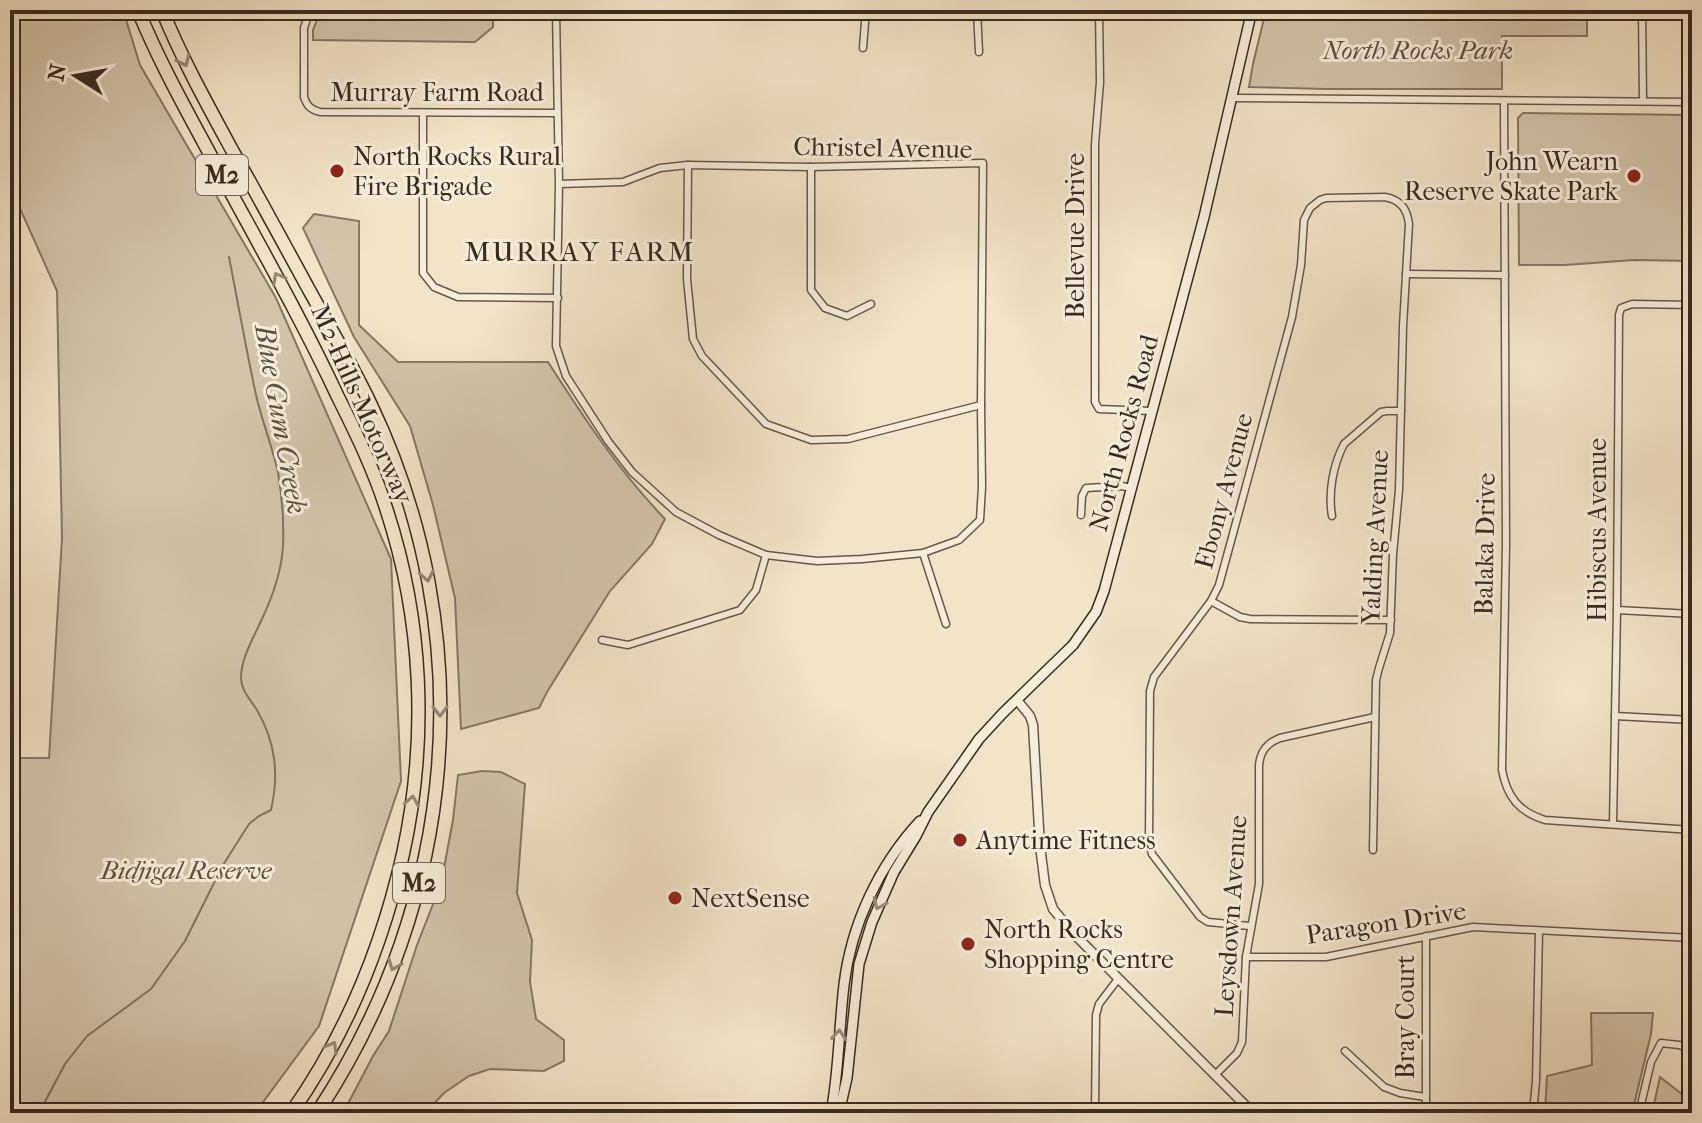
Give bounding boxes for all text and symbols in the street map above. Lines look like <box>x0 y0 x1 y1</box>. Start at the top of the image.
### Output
park label: North Rocks Park <box>1322 35 1513 66</box>
north arrow <box>36 36 116 116</box>
one-way arrow <box>174 53 190 68</box>
text: N <box>43 61 72 83</box>
street label: Murray Farm Road <box>330 77 544 108</box>
street label: Christel Avenue <box>793 131 973 165</box>
place label: North Rocks Rural Fire Brigade <box>353 141 561 202</box>
place label: John Wearn Reserve Skate Park <box>1404 146 1619 207</box>
street label: Bellevue Drive <box>1060 153 1091 319</box>
road number: M2 <box>196 155 248 195</box>
marker: North Rocks Rural Fire Brigade <box>328 162 346 180</box>
marker: John Wearn Reserve Skate Park <box>1625 167 1643 185</box>
district label: MURRAY FARM <box>465 235 695 268</box>
one-way arrow <box>272 272 288 287</box>
street label: M2 Hills Motorway <box>304 299 420 510</box>
water label: Blue Gum Creek <box>248 320 314 516</box>
street label: North Rocks Road <box>1083 330 1165 535</box>
street label: Ebony Avenue <box>1188 410 1260 572</box>
street label: Hibiscus Avenue <box>1582 438 1613 622</box>
street label: Yalding Avenue <box>1355 449 1395 626</box>
street label: Balaka Drive <box>1468 472 1502 616</box>
one-way arrow <box>417 570 434 583</box>
one-way arrow <box>431 705 449 718</box>
one-way arrow <box>403 794 420 808</box>
street label: Leysdown Avenue <box>1208 814 1254 1018</box>
place label: Anytime Fitness <box>975 825 1156 856</box>
marker: Anytime Fitness <box>951 831 969 849</box>
park label: Bidjigal Reserve <box>99 855 273 886</box>
road number: M2 <box>393 863 445 903</box>
place label: NextSense <box>691 883 810 914</box>
marker: NextSense <box>666 889 684 907</box>
street label: Paragon Drive <box>1304 895 1468 951</box>
one-way arrow <box>873 896 889 910</box>
place label: North Rocks Shopping Centre <box>984 914 1174 975</box>
marker: North Rocks Shopping Centre <box>959 935 977 953</box>
street label: Bray Court <box>1390 954 1421 1079</box>
one-way arrow <box>387 957 404 971</box>
one-way arrow <box>830 1028 847 1041</box>
one-way arrow <box>322 1041 337 1055</box>

